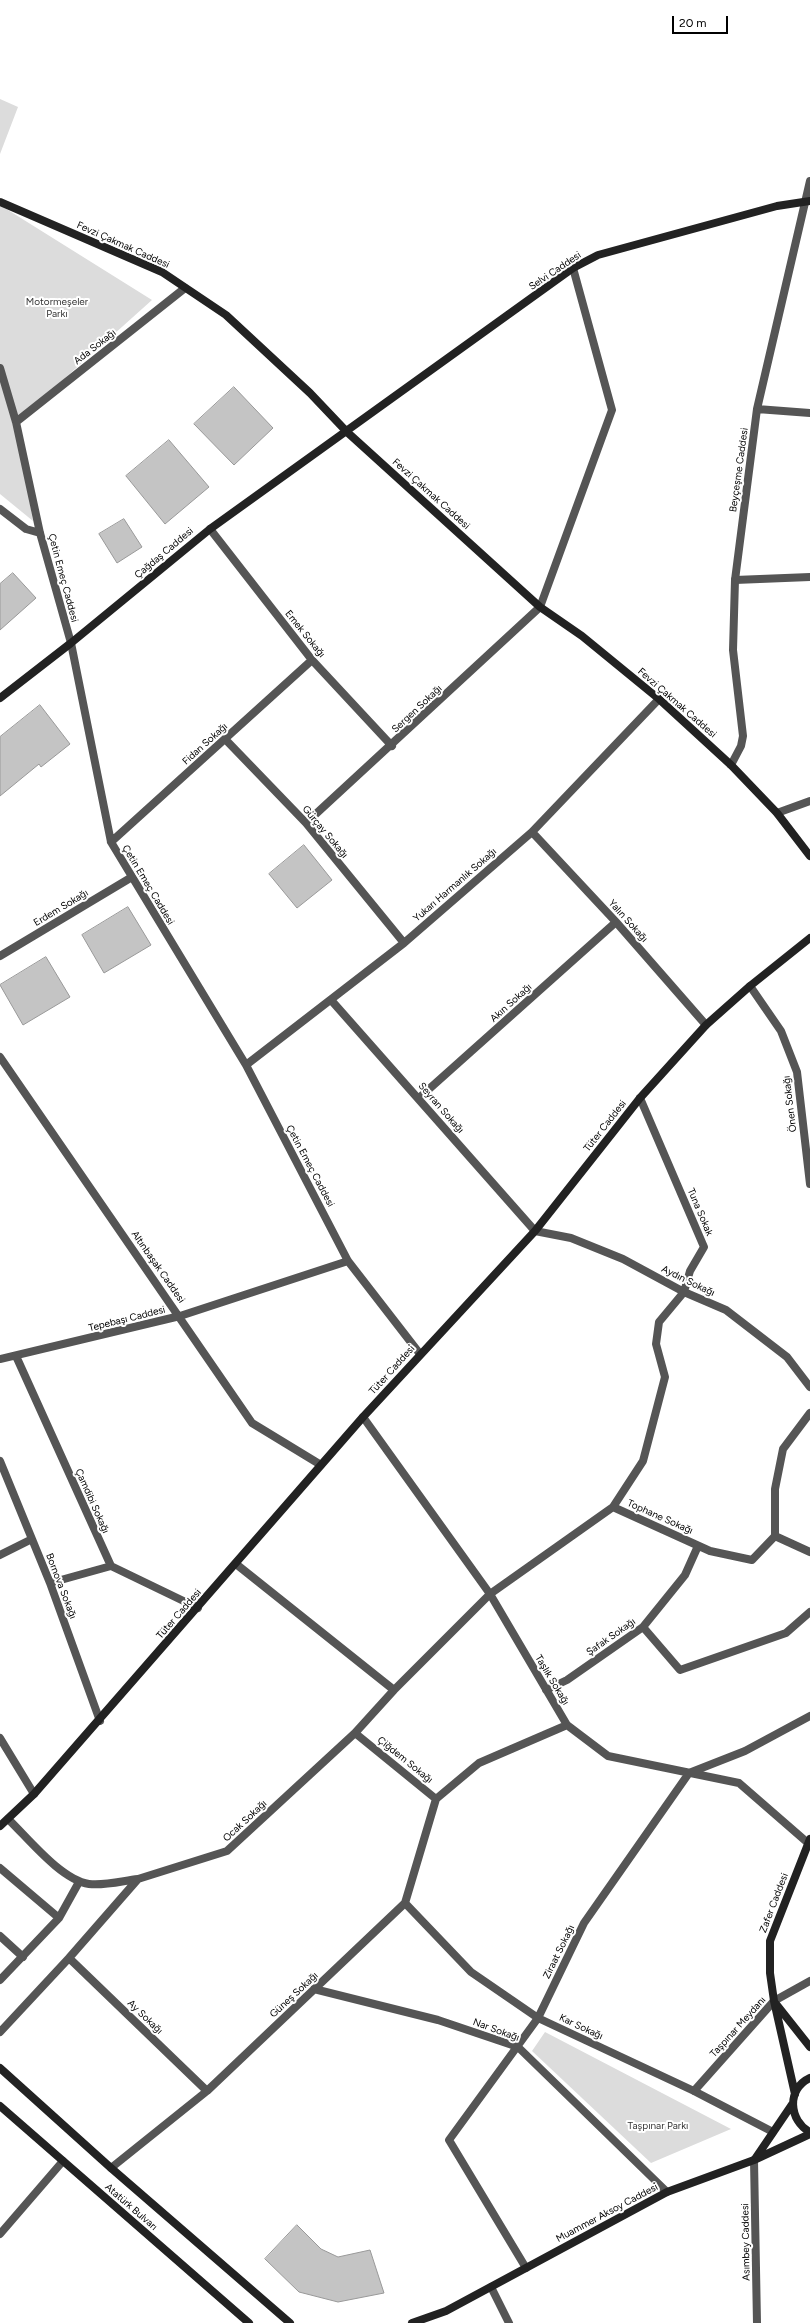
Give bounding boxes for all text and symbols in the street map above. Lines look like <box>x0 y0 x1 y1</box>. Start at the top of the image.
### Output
scale bar <box>674 8 730 34</box>
text: 20 m <box>679 16 707 30</box>
street label: Fevzi Çakmak Caddesi <box>75 219 171 271</box>
street label: Selvi Caddesi <box>527 249 583 293</box>
park label: Motormeşeler Parkı <box>26 296 88 320</box>
street label: Ada Sokağı <box>72 327 118 367</box>
street label: Beyçeşme Caddesi <box>727 427 751 513</box>
street label: Fevzi Çakmak Caddesi <box>390 456 472 532</box>
street label: Çağdaş Caddesi <box>132 525 196 581</box>
street label: Çetin Emeç Caddesi <box>45 532 81 624</box>
street label: Emek Sokağı <box>282 608 328 660</box>
street label: Fevzi Çakmak Caddesi <box>635 666 719 740</box>
street label: Sergen Sokağı <box>389 683 445 735</box>
street label: Fidan Sokağı <box>180 721 230 767</box>
street label: Gürçay Sokağı <box>300 803 350 861</box>
street label: Çetin Emeç Caddesi <box>119 843 177 927</box>
street label: Yukarı Harmanlık Sokağı <box>411 846 499 924</box>
street label: Erdem Sokağı <box>32 887 90 929</box>
street label: Yalın Sokağı <box>606 897 650 945</box>
street label: Akın Sokağı <box>488 981 534 1025</box>
street label: Önen Sokağı <box>781 1075 799 1133</box>
street label: Seyran Sokağı <box>416 1080 466 1136</box>
street label: Tüter Caddesi <box>581 1098 629 1154</box>
street label: Çetin Emeç Caddesi <box>283 1123 337 1209</box>
street label: Tuna Sokak <box>685 1186 715 1238</box>
street label: Altınbaşak Caddesi <box>129 1229 187 1305</box>
street label: Aydın Sokağı <box>659 1263 717 1299</box>
street label: Tepebaşı Caddesi <box>87 1304 167 1334</box>
street label: Tüter Caddesi <box>367 1343 417 1397</box>
street label: Çamdibi Sokağı <box>72 1467 112 1535</box>
street label: Tophane Sokağı <box>625 1497 695 1537</box>
street label: Bornova Sokağı <box>43 1552 79 1620</box>
street label: Tüter Caddesi <box>154 1587 204 1641</box>
street label: Şafak Sokağı <box>584 1616 638 1658</box>
street label: Taşlık Sokağı <box>532 1653 572 1707</box>
street label: Çiğdem Sokağı <box>375 1734 435 1786</box>
street label: Ocak Sokağı <box>221 1798 269 1844</box>
street label: Zafer Caddesi <box>757 1871 791 1935</box>
street label: Ziraat Sokağı <box>541 1923 577 1981</box>
street label: Güneş Sokağı <box>267 1970 321 2020</box>
street label: Taşpınar Meydanı <box>708 1994 768 2060</box>
street label: Ay Sokağı <box>125 1997 165 2037</box>
street label: Kar Sokağı <box>557 2012 605 2042</box>
street label: Nar Sokağı <box>471 2016 521 2044</box>
park label: Taşpınar Parkı <box>628 2120 688 2132</box>
street label: Atatürk Bulvarı <box>102 2181 160 2233</box>
street label: Muammer Aksoy Caddesi <box>554 2181 660 2245</box>
street label: Asımbey Caddesi <box>739 2203 753 2281</box>

